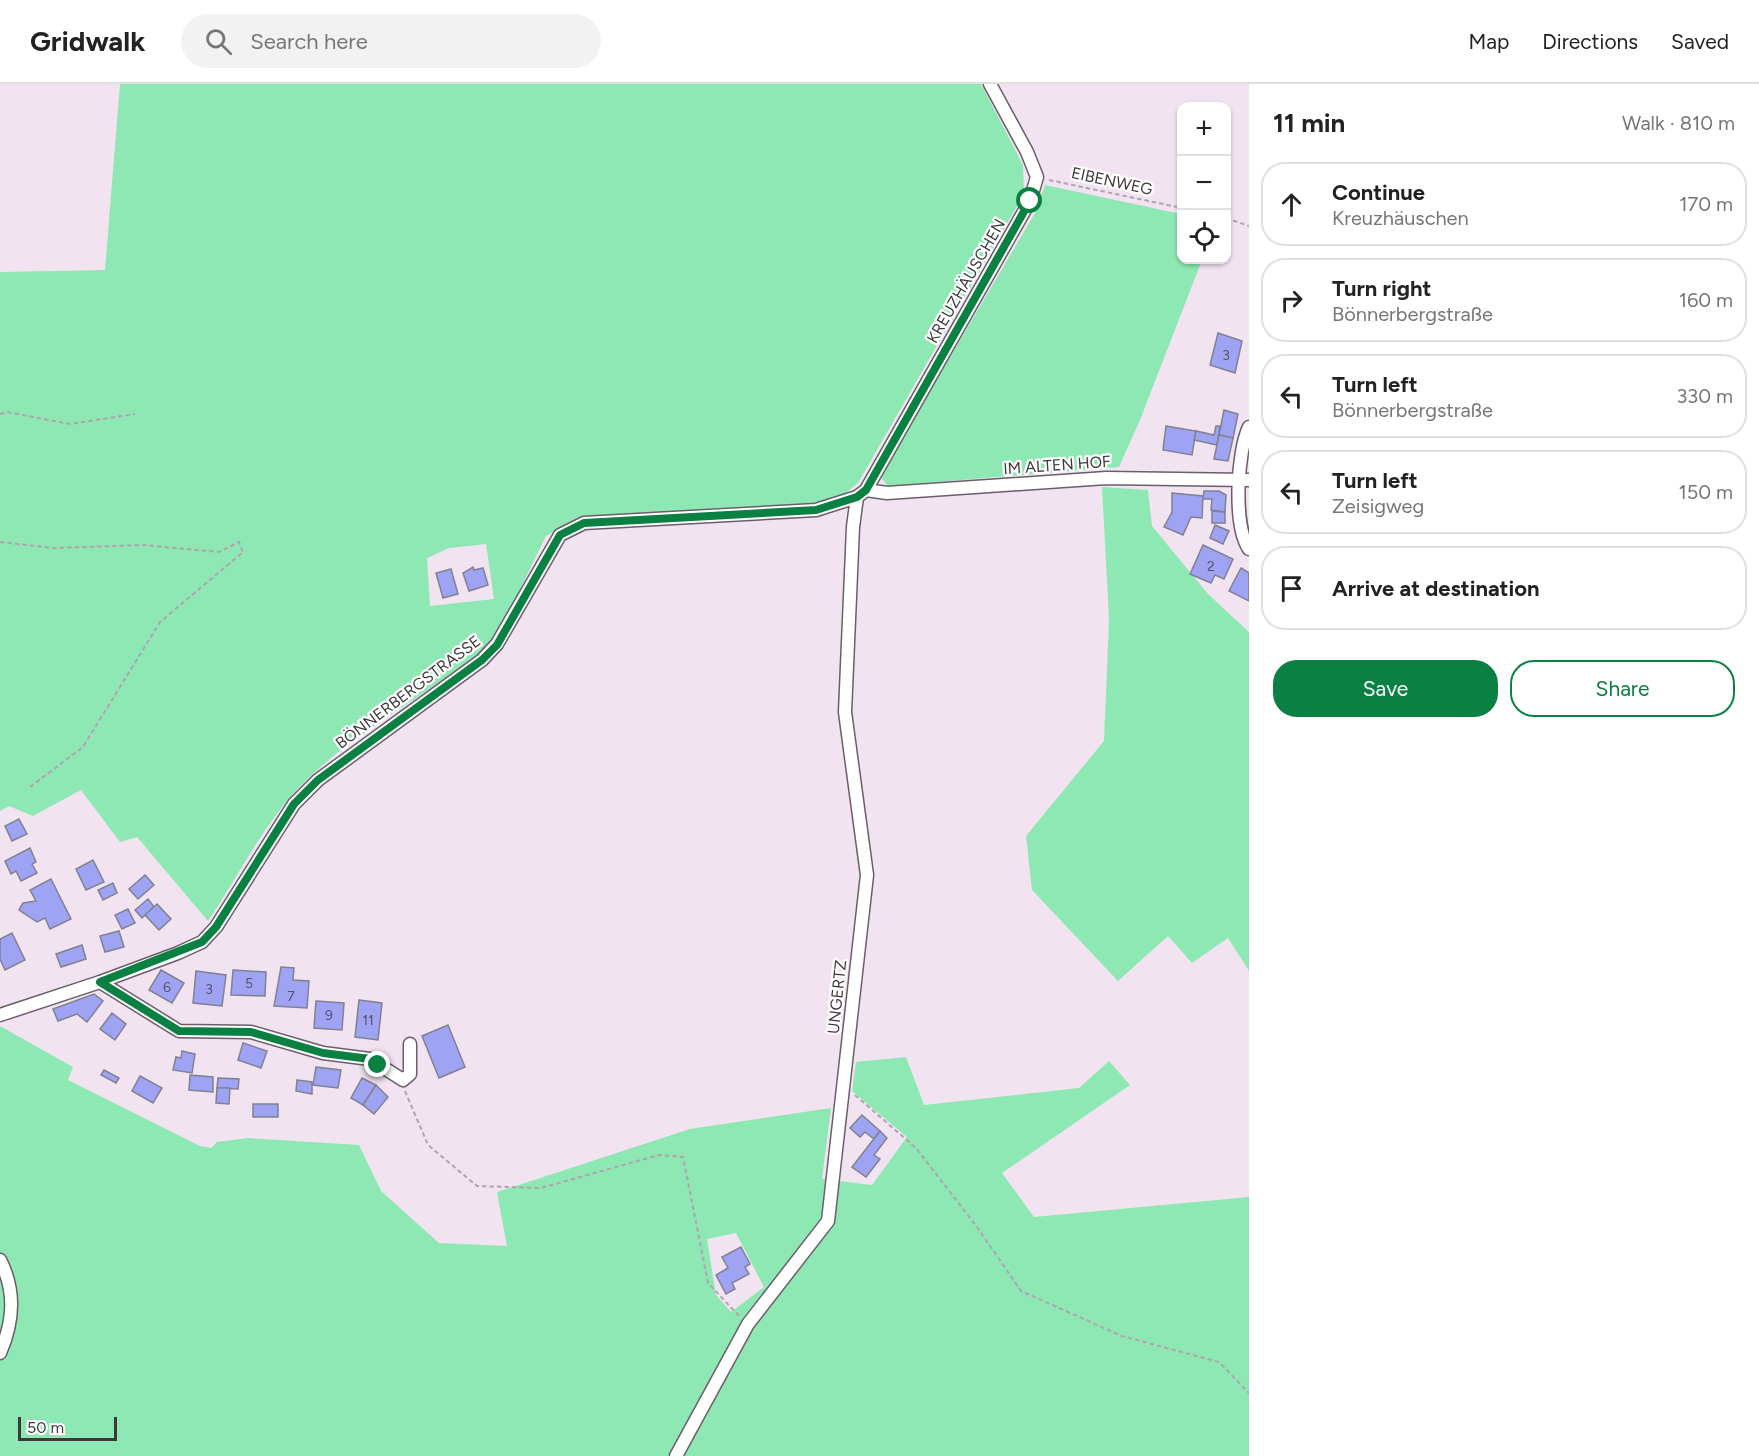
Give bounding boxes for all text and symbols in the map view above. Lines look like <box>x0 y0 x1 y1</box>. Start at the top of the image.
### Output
search box <box>181 14 601 68</box>
text: Gridwalk <box>30 24 145 58</box>
icon: search <box>202 25 235 58</box>
text: Search here <box>250 28 368 55</box>
text: Map <box>1468 29 1509 54</box>
text: Directions <box>1542 29 1638 54</box>
text: Saved <box>1671 29 1729 54</box>
map controls <box>1177 102 1231 264</box>
button: + <box>1177 102 1231 156</box>
text: 11 min <box>1273 107 1345 139</box>
text: Walk · 810 m <box>1622 111 1735 135</box>
button: − <box>1177 156 1231 210</box>
street label: EIBENWEG <box>1070 163 1154 199</box>
text: Continue <box>1332 179 1425 206</box>
route start <box>1016 187 1042 213</box>
icon: ahead <box>1275 188 1308 221</box>
text: 170 m <box>1679 192 1733 216</box>
text: Kreuzhäuschen <box>1332 206 1469 230</box>
button: locate <box>1177 210 1231 264</box>
street label: KREUZHÄUSCHEN <box>923 216 1009 346</box>
text: Turn right <box>1332 275 1431 302</box>
icon: right <box>1275 284 1308 317</box>
text: 160 m <box>1679 288 1733 312</box>
text: Bönnerbergstraße <box>1332 302 1493 326</box>
house number: 3 <box>1222 347 1230 364</box>
text: Turn left <box>1332 371 1418 398</box>
icon: left <box>1275 380 1308 413</box>
text: 330 m <box>1676 384 1733 408</box>
text: Bönnerbergstraße <box>1332 398 1493 422</box>
street label: IM ALTEN HOF <box>1003 452 1112 478</box>
text: Turn left <box>1332 467 1418 494</box>
icon: left <box>1275 476 1308 509</box>
text: 150 m <box>1678 480 1733 504</box>
text: Zeisigweg <box>1332 494 1424 518</box>
house number: 2 <box>1207 558 1215 575</box>
icon: arrive <box>1275 572 1308 605</box>
text: Arrive at destination <box>1332 575 1540 602</box>
street label: BÖNNERBERGSTRASSE <box>332 631 484 753</box>
button: Save <box>1273 660 1498 717</box>
button: Share <box>1510 660 1735 717</box>
street label: UNGERTZ <box>824 959 850 1035</box>
house number: 5 <box>245 975 253 992</box>
house number: 6 <box>163 979 171 996</box>
house number: 3 <box>205 981 213 998</box>
house number: 7 <box>287 988 295 1005</box>
house number: 9 <box>325 1007 333 1024</box>
house number: 11 <box>362 1012 374 1029</box>
route end <box>364 1051 390 1077</box>
scale bar <box>18 1414 117 1442</box>
text: 50 m <box>27 1418 64 1437</box>

